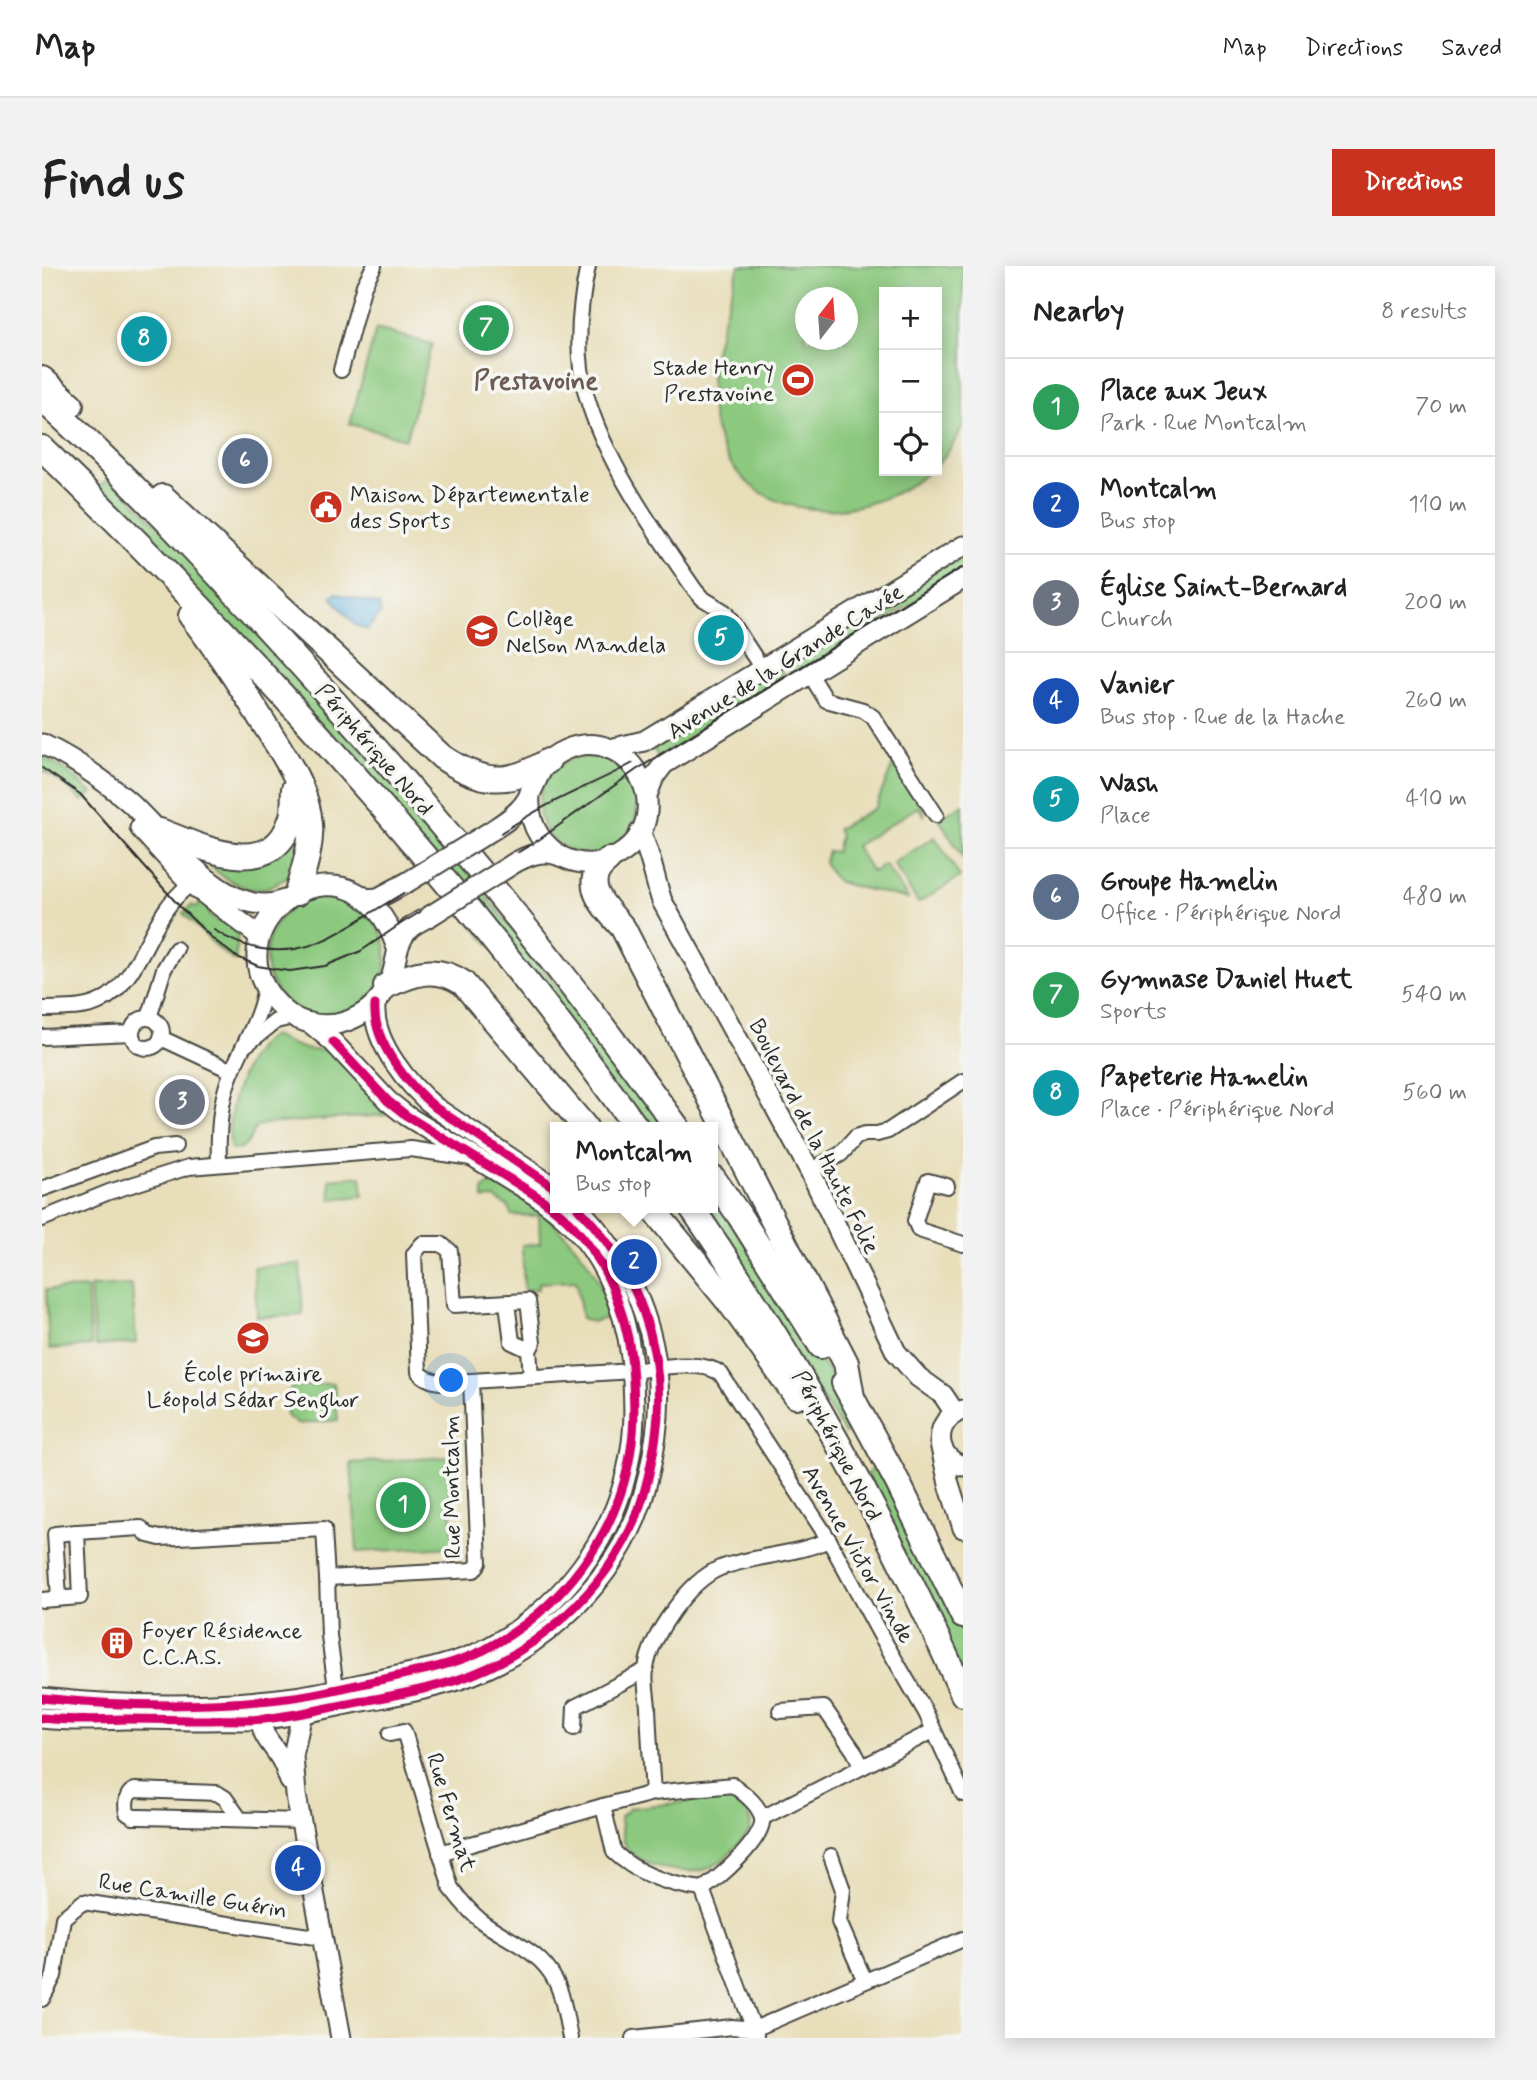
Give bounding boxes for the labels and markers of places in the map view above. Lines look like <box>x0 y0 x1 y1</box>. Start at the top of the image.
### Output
pin: 7 <box>463 302 509 354</box>
pin: 8 <box>121 313 167 365</box>
place label: Stade Henry Prestavoine <box>653 354 774 410</box>
sports icon: Stade Henry Prestavoine <box>779 361 817 399</box>
pin: 6 <box>222 435 268 487</box>
place label: Maison Départementale des Sports <box>350 481 590 537</box>
public building icon: Maison Départementale des Sports <box>307 488 345 526</box>
place label: Collège Nelson Mandela <box>506 605 666 661</box>
school or university icon: Collège Nelson Mandela <box>463 612 501 650</box>
pin: 5 <box>698 612 744 664</box>
pin: 3 <box>159 1076 205 1128</box>
pin: 2 <box>611 1236 657 1288</box>
school or university icon: École primaire Léopold Sédar Senghor <box>234 1319 272 1357</box>
place label: École primaire Léopold Sédar Senghor <box>147 1359 360 1418</box>
pin: 1 <box>380 1479 426 1531</box>
place label: Foyer Résidence C.C.A.S. <box>142 1617 302 1673</box>
building icon: Foyer Résidence C.C.A.S. <box>98 1624 136 1662</box>
pin: 4 <box>275 1842 321 1894</box>

